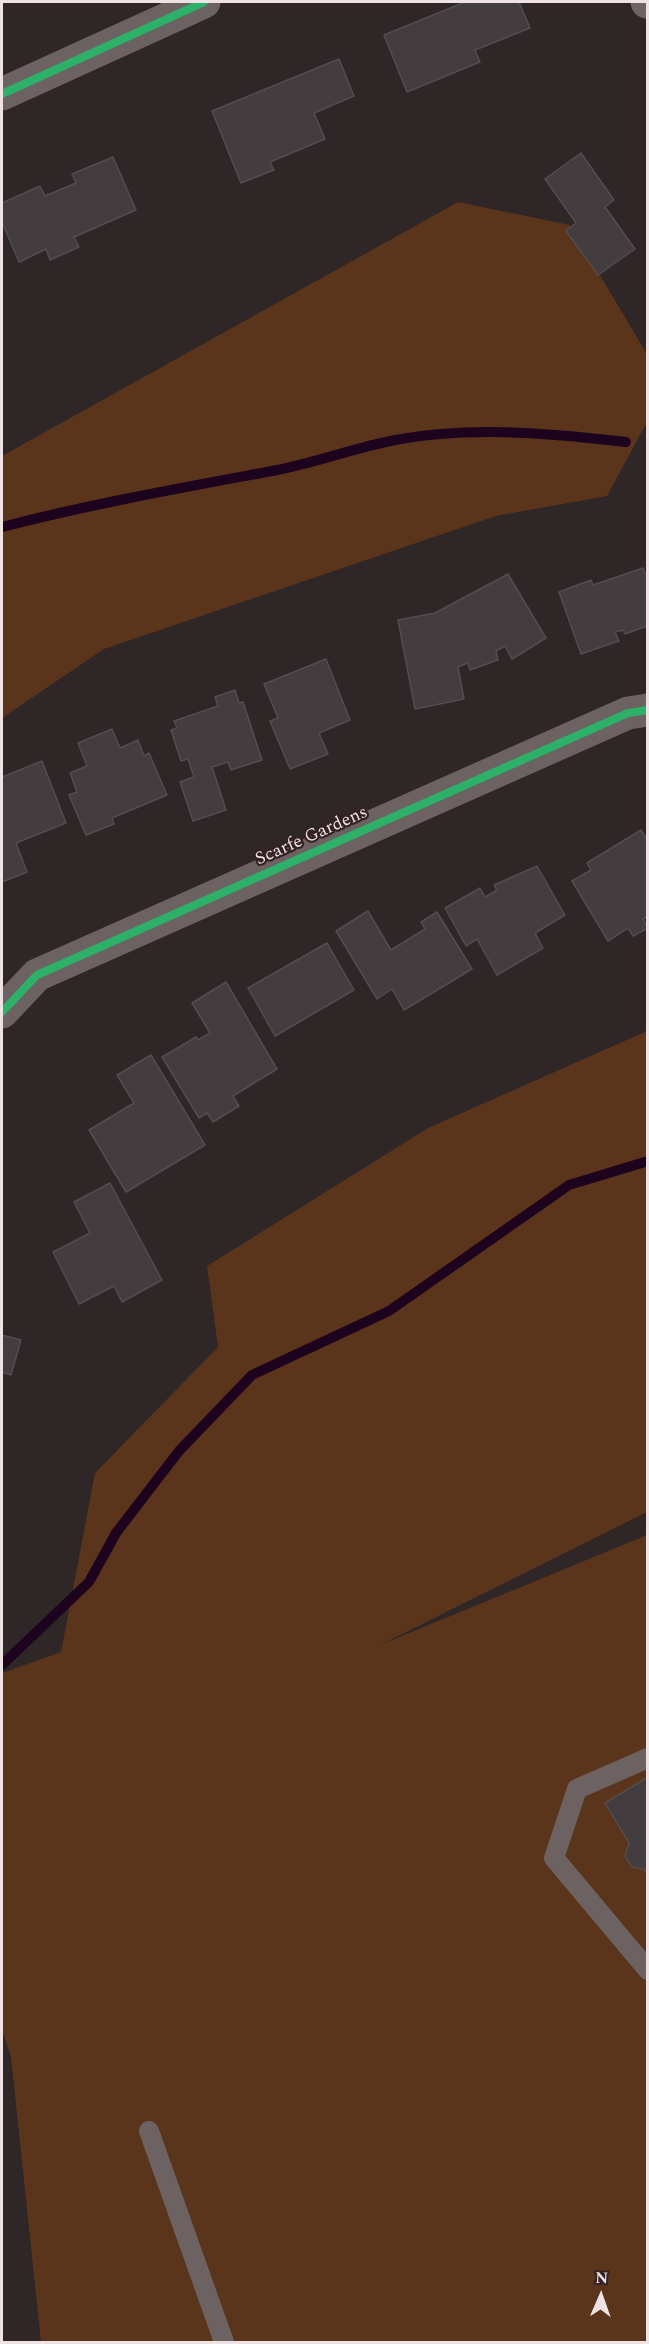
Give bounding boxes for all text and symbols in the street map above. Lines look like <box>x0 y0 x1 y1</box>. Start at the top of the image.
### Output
street label: Scarfe Gardens <box>252 803 372 871</box>
north arrow <box>571 2266 631 2326</box>
text: N <box>595 2266 609 2290</box>

